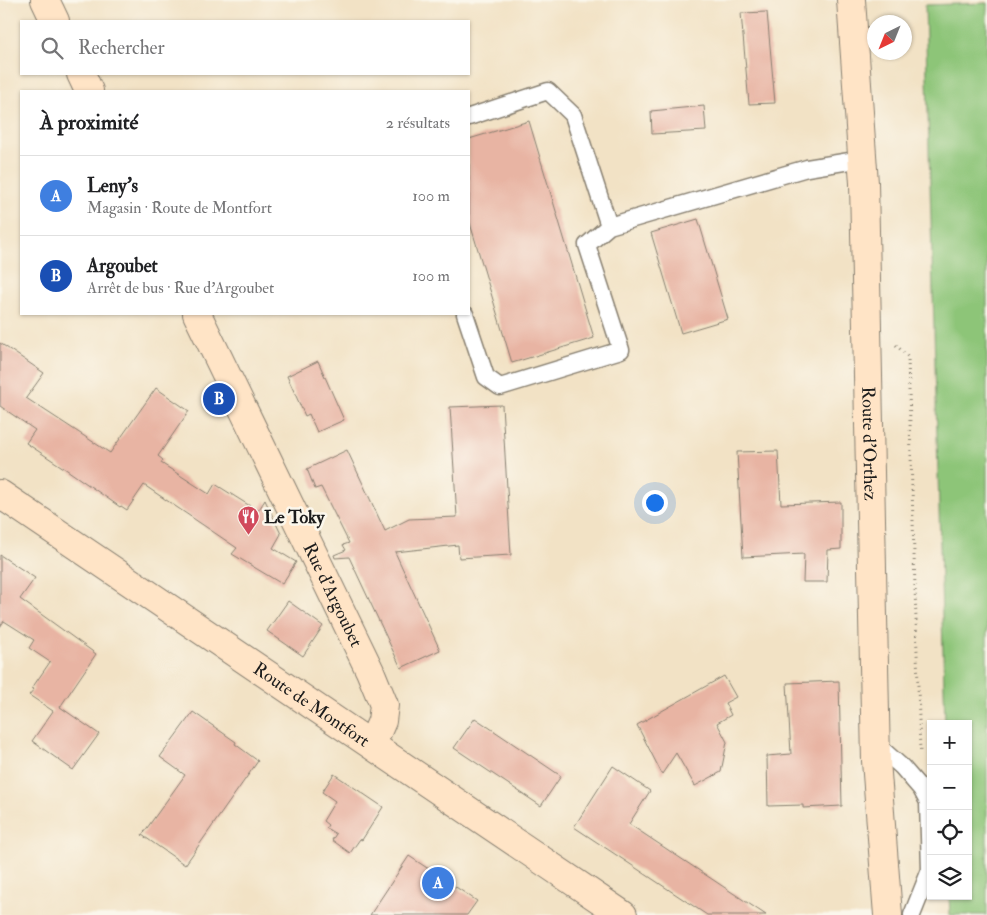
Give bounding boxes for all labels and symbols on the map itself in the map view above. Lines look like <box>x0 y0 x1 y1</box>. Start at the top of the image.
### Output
north arrow <box>867 15 912 60</box>
pin: B <box>203 380 235 418</box>
street label: Route d'Orthez <box>857 386 882 501</box>
your location <box>642 490 668 516</box>
restaurant icon: Le Toky <box>236 505 260 536</box>
place label: Le Toky <box>264 506 326 529</box>
street label: Rue d'Argoubet <box>298 539 368 651</box>
street label: Route de Montfort <box>249 657 374 752</box>
pin: A <box>422 864 454 902</box>

